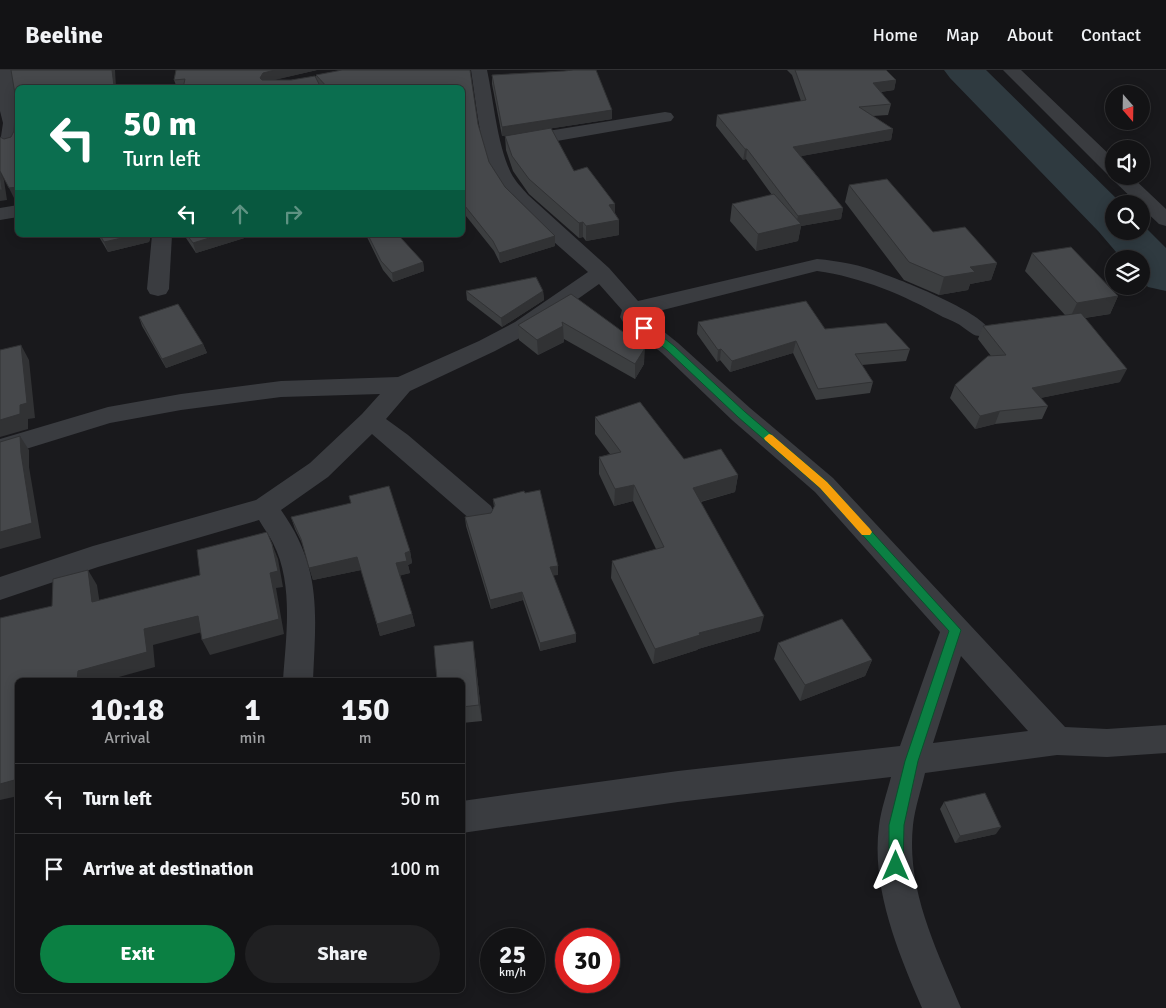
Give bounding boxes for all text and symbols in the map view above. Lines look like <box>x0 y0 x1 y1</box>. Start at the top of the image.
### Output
text: Beeline <box>25 20 103 50</box>
text: Home <box>873 24 918 46</box>
text: Map <box>946 24 979 46</box>
text: About <box>1007 24 1053 46</box>
text: Contact <box>1081 24 1141 46</box>
north arrow <box>1105 85 1150 130</box>
map controls <box>1105 85 1150 295</box>
text: 50 m <box>123 102 197 145</box>
icon: left <box>40 105 105 170</box>
button: sound <box>1105 140 1150 185</box>
text: Turn left <box>123 145 201 172</box>
button: search <box>1105 195 1150 240</box>
icon: left <box>173 200 201 228</box>
icon: ahead <box>226 200 254 228</box>
icon: right <box>279 200 307 228</box>
button: layers <box>1105 250 1150 295</box>
pin <box>623 307 665 349</box>
icon: arrive <box>630 314 658 342</box>
text: 10:18 <box>90 692 164 729</box>
text: 1 <box>244 692 261 729</box>
text: 150 <box>341 692 389 729</box>
text: Arrival <box>104 728 150 748</box>
text: min <box>240 728 265 748</box>
text: m <box>359 728 372 748</box>
icon: left <box>40 785 68 813</box>
text: Turn left <box>83 787 152 811</box>
text: 50 m <box>400 787 440 811</box>
position arrow <box>869 839 921 891</box>
icon: arrive <box>40 855 68 883</box>
text: Arrive at destination <box>83 857 254 881</box>
text: 100 m <box>390 857 440 881</box>
button: Exit <box>40 925 235 983</box>
button: Share <box>245 925 440 983</box>
speed limit sign: 30 <box>555 928 620 993</box>
text: 25 <box>499 939 526 970</box>
text: km/h <box>499 965 526 980</box>

